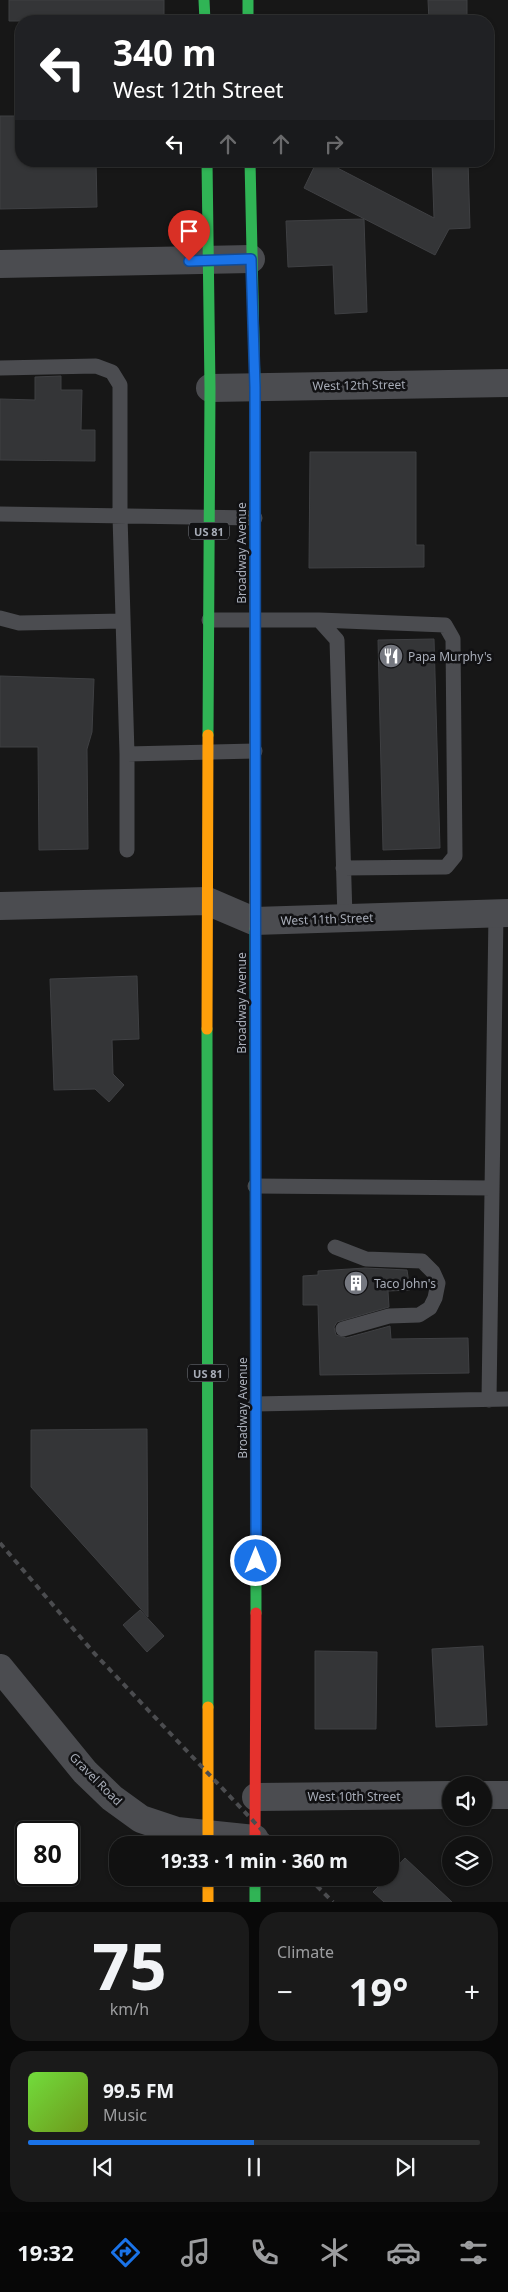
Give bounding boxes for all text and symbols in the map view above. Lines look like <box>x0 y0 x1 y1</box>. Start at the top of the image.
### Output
text: 340 m <box>113 29 216 76</box>
icon: left <box>30 35 95 100</box>
text: West 12th Street <box>113 74 283 104</box>
icon: left <box>161 130 189 158</box>
icon: ahead <box>214 130 242 158</box>
icon: ahead <box>267 130 295 158</box>
icon: right <box>320 130 348 158</box>
pin <box>168 210 210 261</box>
icon: arrive <box>175 217 203 245</box>
street label: West 12th Street <box>312 376 406 394</box>
street label: Broadway Avenue <box>233 502 250 604</box>
road number: US 81 <box>189 522 229 540</box>
restaurant icon: Papa Murphy's <box>378 643 404 669</box>
place label: Papa Murphy's <box>408 648 492 665</box>
street label: West 11th Street <box>280 909 374 929</box>
street label: Broadway Avenue <box>233 952 250 1054</box>
building icon: Taco John's <box>343 1270 369 1296</box>
place label: Taco John's <box>374 1275 436 1292</box>
street label: Broadway Avenue <box>234 1357 251 1459</box>
road number: US 81 <box>188 1365 228 1382</box>
position arrow <box>229 1534 281 1586</box>
street label: Gravel Road <box>66 1749 126 1809</box>
map controls <box>442 1776 492 1886</box>
button: sound <box>442 1776 492 1826</box>
street label: West 10th Street <box>308 1788 401 1805</box>
speed limit sign: 80 <box>15 1821 80 1886</box>
button: layers <box>442 1836 492 1886</box>
text: 19:33 · 1 min · 360 m <box>160 1848 348 1874</box>
text: 75 <box>92 1921 167 2009</box>
text: Climate <box>277 1941 334 1963</box>
text: 19° <box>349 1965 408 2017</box>
text: − <box>277 1972 293 2010</box>
text: + <box>464 1972 480 2010</box>
text: km/h <box>110 1998 149 2020</box>
text: 99.5 FM <box>103 2078 174 2104</box>
text: Music <box>103 2104 147 2126</box>
icon: previous <box>89 2153 117 2181</box>
icon: pause <box>240 2153 268 2181</box>
icon: next <box>391 2153 419 2181</box>
icon: directions <box>108 2235 143 2270</box>
icon: music <box>178 2235 213 2270</box>
icon: phone <box>247 2235 282 2270</box>
icon: climate <box>317 2235 352 2270</box>
icon: car <box>386 2235 421 2270</box>
icon: filters <box>456 2235 491 2270</box>
text: 19:32 <box>17 2237 74 2267</box>

